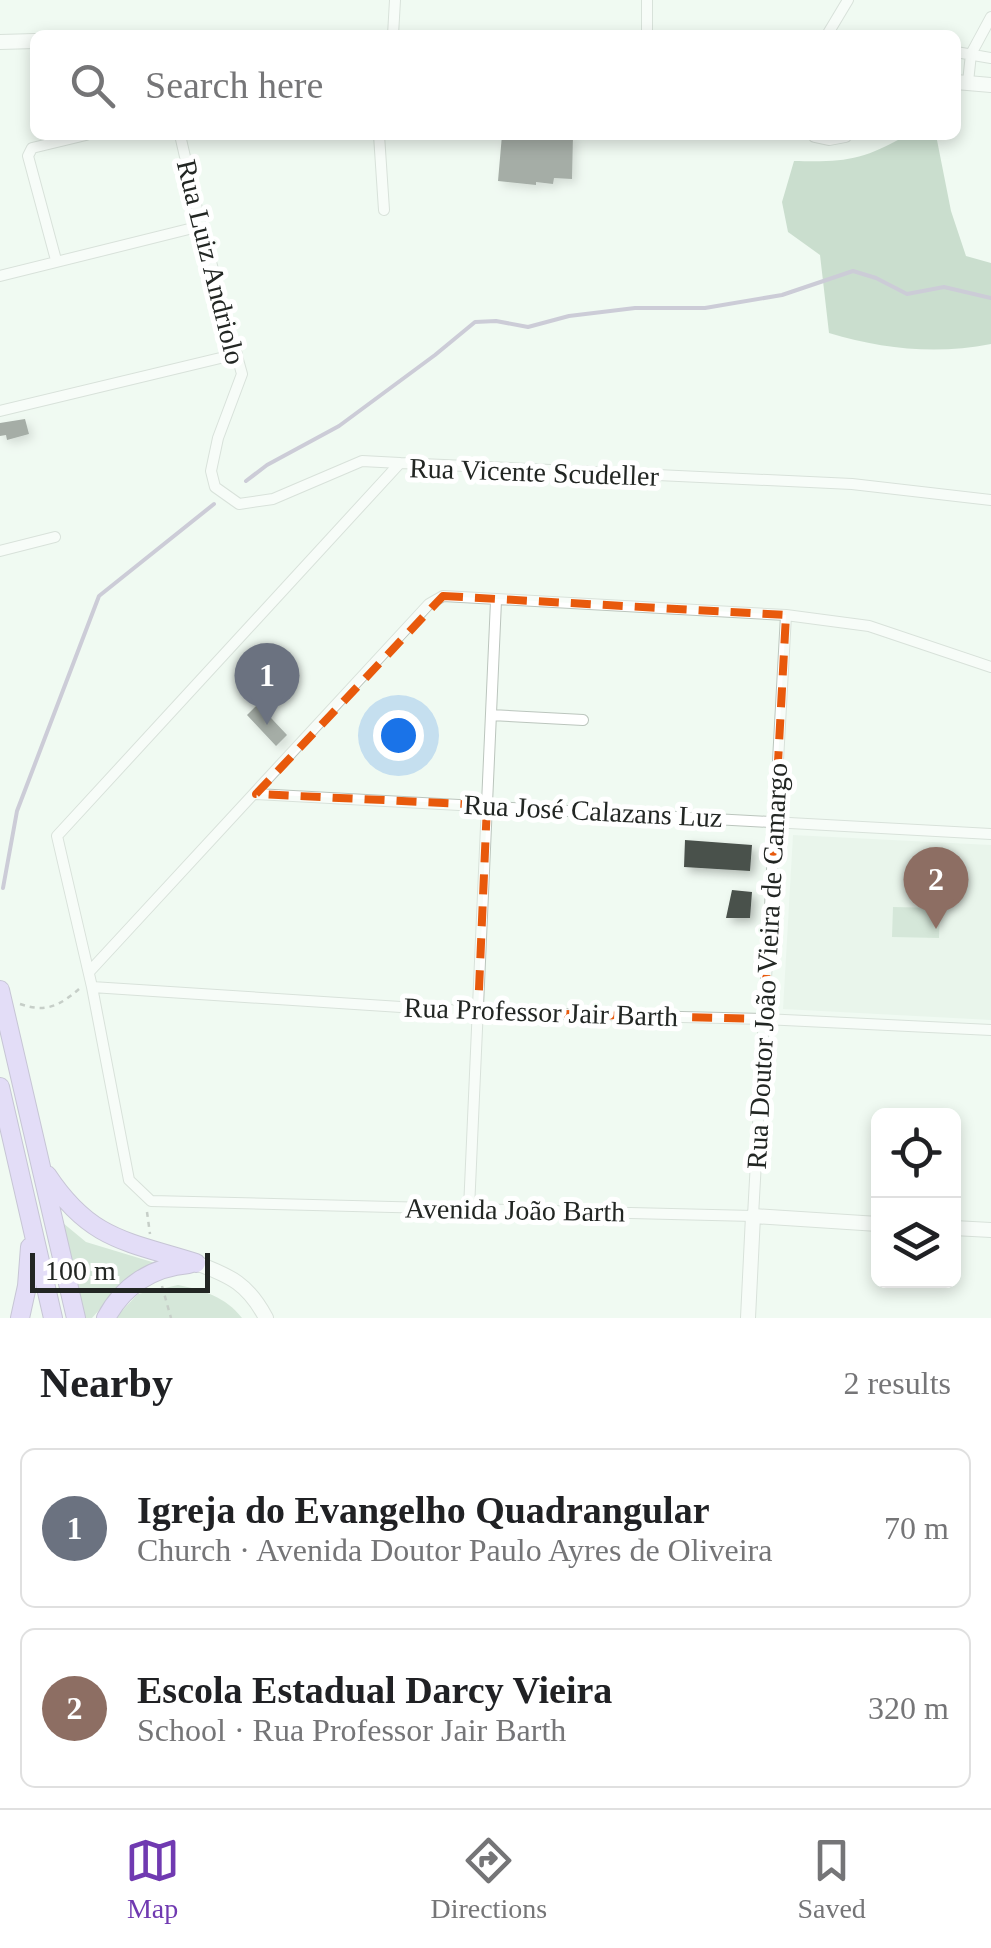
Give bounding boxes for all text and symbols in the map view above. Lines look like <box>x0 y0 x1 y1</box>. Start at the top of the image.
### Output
search box <box>30 30 961 140</box>
icon: search <box>65 58 120 113</box>
text: Search here <box>145 64 323 106</box>
street label: Rua Luiz Andriolo <box>171 156 251 368</box>
street label: Rua Vicente Scudeller <box>409 452 660 492</box>
pin: 1 <box>234 642 300 725</box>
your location <box>373 710 424 761</box>
street label: Rua Doutor João Vieira de Camargo <box>741 762 793 1170</box>
street label: Rua José Calazans Luz <box>463 789 723 833</box>
pin: 2 <box>904 846 968 929</box>
street label: Rua Professor Jair Barth <box>403 992 679 1032</box>
map controls <box>871 1108 961 1288</box>
button: locate <box>871 1108 961 1198</box>
street label: Avenida João Barth <box>405 1193 625 1227</box>
button: layers <box>871 1198 961 1288</box>
scale bar <box>30 1248 210 1292</box>
text: 100 m <box>45 1255 116 1286</box>
text: Nearby <box>40 1360 173 1406</box>
text: 2 results <box>843 1365 951 1401</box>
text: Igreja do Evangelho Quadrangular <box>137 1489 710 1531</box>
text: 1 <box>67 1510 83 1546</box>
text: 70 m <box>884 1510 949 1546</box>
text: Church · Avenida Doutor Paulo Ayres de Oliveira <box>137 1532 772 1568</box>
text: Escola Estadual Darcy Vieira <box>137 1669 612 1711</box>
text: 2 <box>67 1690 83 1726</box>
text: 320 m <box>868 1690 949 1726</box>
text: School · Rua Professor Jair Barth <box>137 1712 566 1748</box>
tab: Map <box>125 1833 180 1925</box>
tab: Directions <box>430 1833 547 1925</box>
tab: Saved <box>797 1833 866 1925</box>

